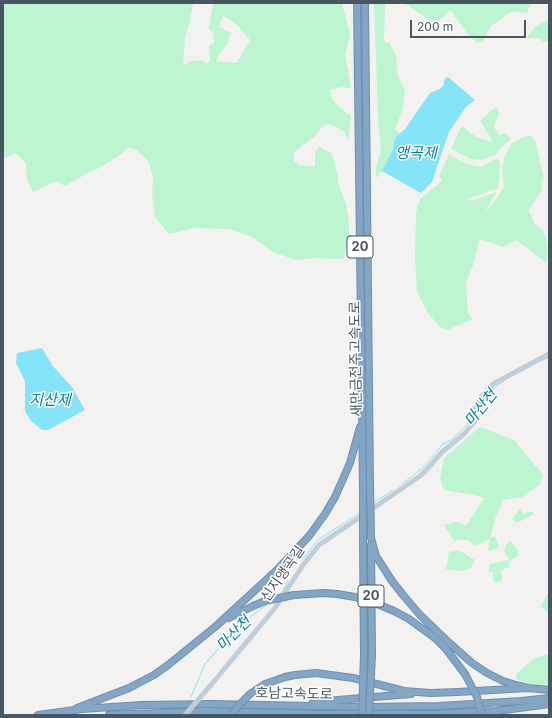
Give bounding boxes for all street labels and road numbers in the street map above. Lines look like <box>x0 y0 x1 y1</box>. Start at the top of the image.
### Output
road number: 20 <box>347 236 373 258</box>
street label: 새만금전주고속도로 <box>347 301 365 417</box>
street label: 신지앵곡길 <box>258 543 308 605</box>
road number: 20 <box>358 585 384 607</box>
street label: 호남고속도로 <box>255 685 333 703</box>

